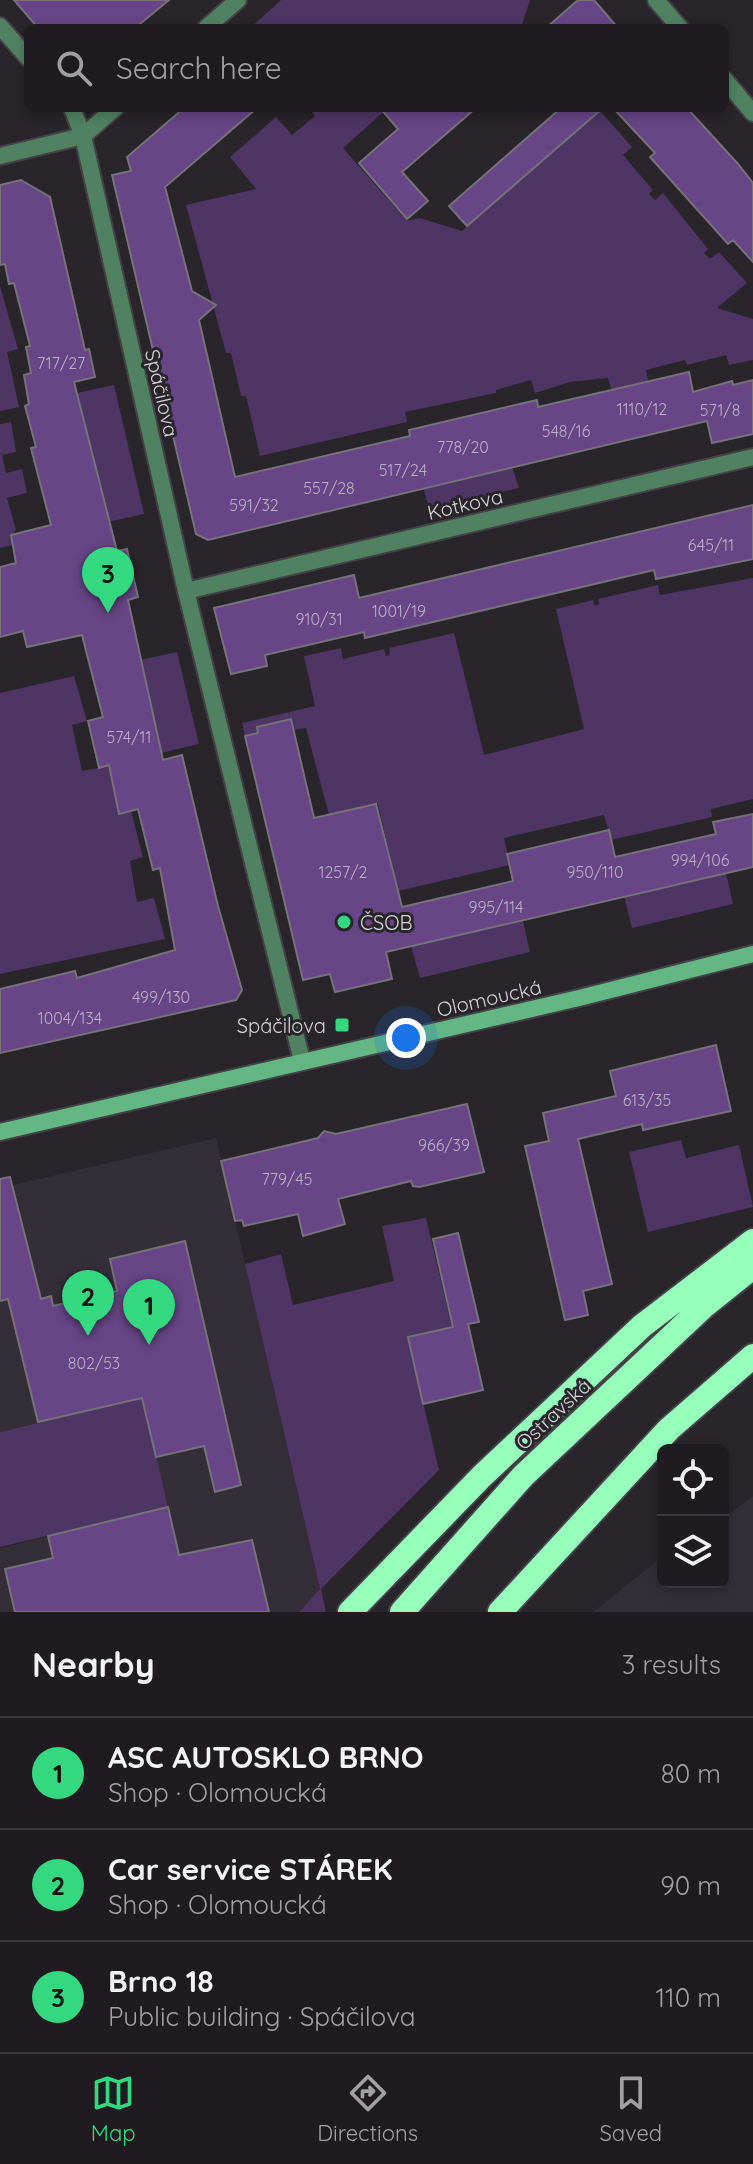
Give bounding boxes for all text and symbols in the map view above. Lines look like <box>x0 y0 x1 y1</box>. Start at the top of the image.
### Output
search box <box>24 24 729 112</box>
icon: search <box>52 46 96 90</box>
text: Search here <box>116 49 282 87</box>
street label: Spáčilova <box>140 347 184 439</box>
house number: 717/27 <box>37 353 85 373</box>
house number: 1110/12 <box>617 399 667 419</box>
house number: 571/8 <box>700 400 740 420</box>
house number: 548/16 <box>542 421 591 441</box>
house number: 778/20 <box>437 437 489 457</box>
house number: 517/24 <box>379 460 427 480</box>
house number: 557/28 <box>303 478 355 498</box>
street label: Kotkova <box>425 483 505 525</box>
house number: 591/32 <box>229 495 279 515</box>
house number: 645/11 <box>688 535 734 555</box>
pin: 3 <box>82 547 134 613</box>
house number: 1001/19 <box>372 601 426 621</box>
house number: 910/31 <box>295 609 343 629</box>
house number: 574/11 <box>107 727 151 747</box>
house number: 994/106 <box>671 850 730 870</box>
house number: 1257/2 <box>319 862 368 882</box>
house number: 950/110 <box>567 862 623 882</box>
house number: 995/114 <box>469 897 523 917</box>
place label: ČSOB <box>360 910 413 935</box>
marker: ČSOB <box>335 913 353 931</box>
street label: Olomoucká <box>434 974 544 1022</box>
house number: 499/130 <box>132 987 190 1007</box>
house number: 1004/134 <box>38 1008 102 1028</box>
place label: Spáčilova <box>237 1013 326 1038</box>
marker: Spáčilova <box>333 1016 351 1034</box>
your location <box>386 1018 426 1058</box>
house number: 613/35 <box>623 1090 671 1110</box>
house number: 966/39 <box>418 1135 470 1155</box>
house number: 779/45 <box>262 1169 312 1189</box>
pin: 2 <box>62 1270 114 1336</box>
pin: 1 <box>123 1279 175 1345</box>
house number: 802/53 <box>68 1353 120 1373</box>
street label: Ostravská <box>510 1373 596 1455</box>
map controls <box>657 1444 729 1588</box>
button: locate <box>657 1444 729 1516</box>
button: layers <box>657 1516 729 1588</box>
text: Nearby <box>32 1643 155 1686</box>
text: 3 results <box>622 1648 721 1681</box>
text: ASC AUTOSKLO BRNO <box>108 1738 424 1776</box>
text: 1 <box>53 1757 63 1790</box>
text: 80 m <box>661 1757 721 1790</box>
text: Shop · Olomoucká <box>108 1776 327 1809</box>
text: Car service STÁREK <box>108 1850 393 1888</box>
text: 2 <box>51 1869 65 1902</box>
text: 90 m <box>660 1869 721 1902</box>
text: Shop · Olomoucká <box>108 1888 327 1921</box>
text: Brno 18 <box>108 1962 214 2000</box>
text: 3 <box>51 1981 65 2014</box>
text: 110 m <box>655 1981 721 2014</box>
text: Public building · Spáčilova <box>108 2000 416 2033</box>
tab: Map <box>91 2071 136 2147</box>
tab: Directions <box>317 2071 418 2147</box>
tab: Saved <box>599 2071 662 2147</box>

